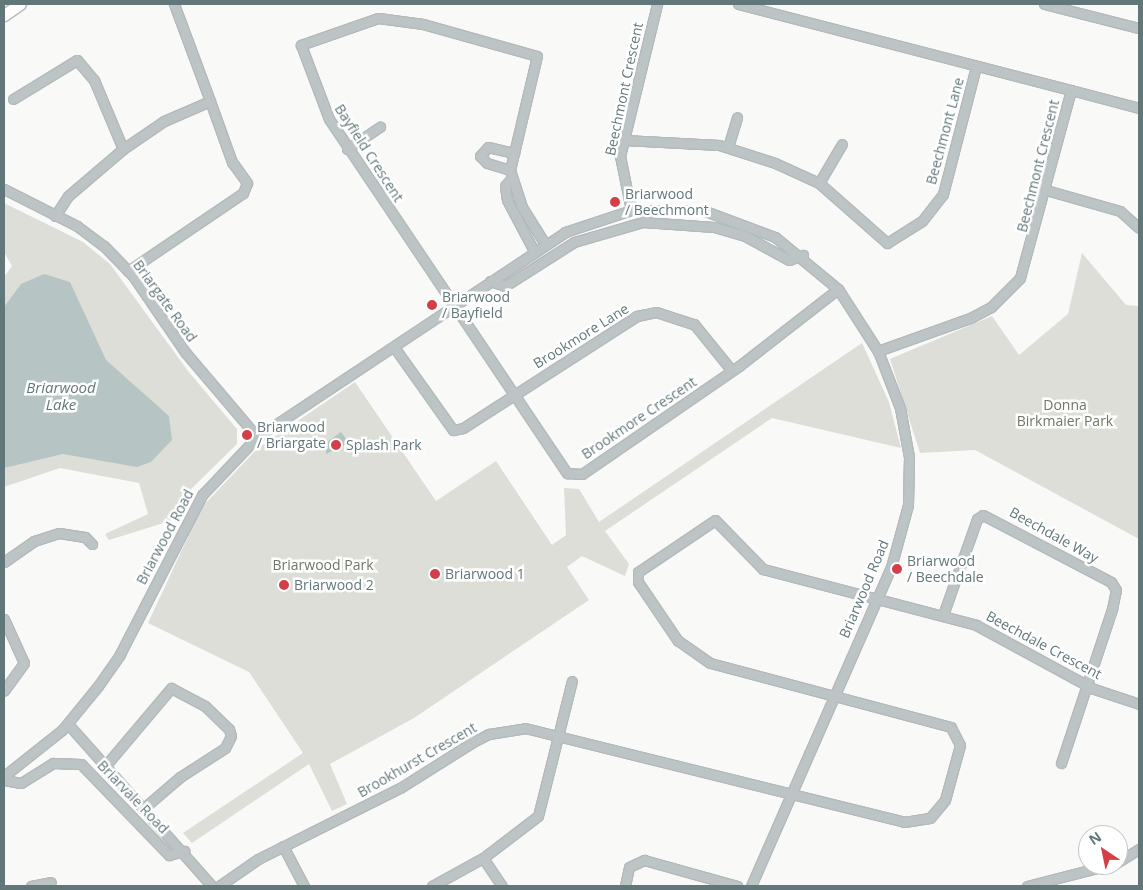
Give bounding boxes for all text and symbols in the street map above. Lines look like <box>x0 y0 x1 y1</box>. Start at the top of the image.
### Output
street label: Beechmont Crescent <box>602 21 646 157</box>
street label: Beechmont Lane <box>923 76 967 186</box>
street label: Beechmont Crescent <box>1013 98 1063 234</box>
street label: Bayfield Crescent <box>331 101 407 205</box>
place label: Briarwood / Beechmont <box>625 186 709 218</box>
marker: Briarwood / Beechmont <box>609 196 621 208</box>
street label: Briargate Road <box>130 257 200 345</box>
place label: Briarwood / Bayfield <box>442 289 510 322</box>
marker: Briarwood / Bayfield <box>426 299 438 311</box>
street label: Brookmore Lane <box>530 300 632 372</box>
street label: Brookmore Crescent <box>578 373 700 463</box>
water label: Briarwood Lake <box>26 378 96 413</box>
park label: Donna Birkmaier Park <box>1017 397 1113 430</box>
place label: Briarwood / Briargate <box>257 419 326 452</box>
marker: Briarwood / Briargate <box>241 429 253 441</box>
place label: Splash Park <box>346 437 422 453</box>
marker: Splash Park <box>330 439 342 451</box>
street label: Briarwood Road <box>133 487 197 587</box>
street label: Beechdale Way <box>1007 504 1101 566</box>
street label: Briarwood Road <box>836 537 892 641</box>
place label: Briarwood / Beechdale <box>907 553 984 586</box>
park label: Briarwood Park <box>273 557 373 573</box>
marker: Briarwood / Beechdale <box>891 563 903 575</box>
place label: Briarwood 1 <box>445 566 525 582</box>
marker: Briarwood 1 <box>429 568 441 580</box>
place label: Briarwood 2 <box>294 577 374 593</box>
marker: Briarwood 2 <box>278 579 290 591</box>
street label: Beechdale Crescent <box>983 607 1105 683</box>
street label: Brookhurst Crescent <box>355 719 479 801</box>
street label: Briarvale Road <box>94 757 172 837</box>
north arrow <box>1078 825 1128 875</box>
text: N <box>1085 827 1105 849</box>

